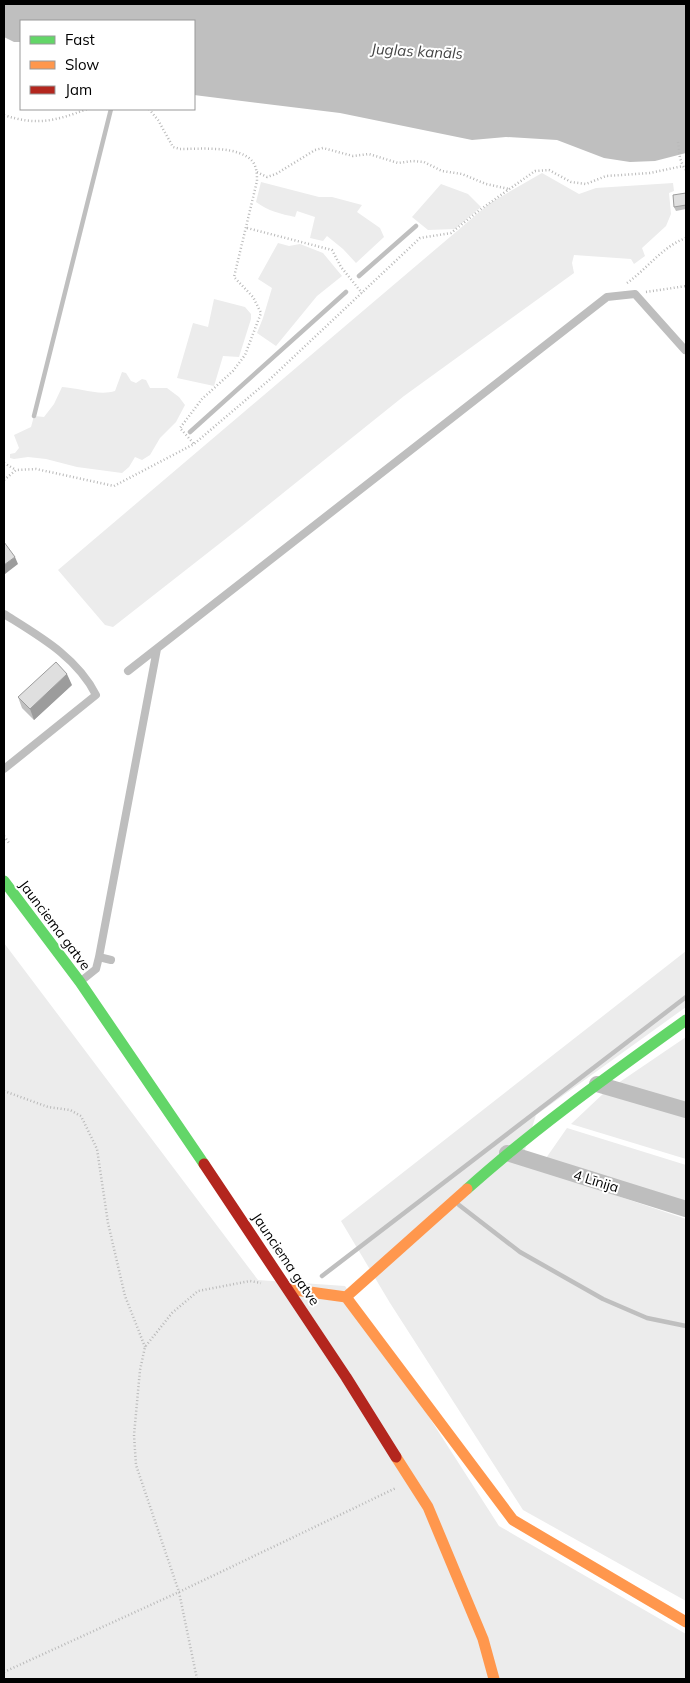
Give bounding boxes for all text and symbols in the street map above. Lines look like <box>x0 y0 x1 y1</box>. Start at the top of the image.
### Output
legend <box>20 20 195 110</box>
text: Fast <box>65 30 95 49</box>
water label: Juglas kanāls <box>369 39 463 63</box>
text: Slow <box>65 55 99 74</box>
text: Jam <box>65 80 92 99</box>
street label: Jaunciema gatve <box>15 876 95 974</box>
street label: 4 Līnija <box>571 1166 621 1196</box>
street label: Jaunciema gatve <box>248 1209 324 1309</box>

